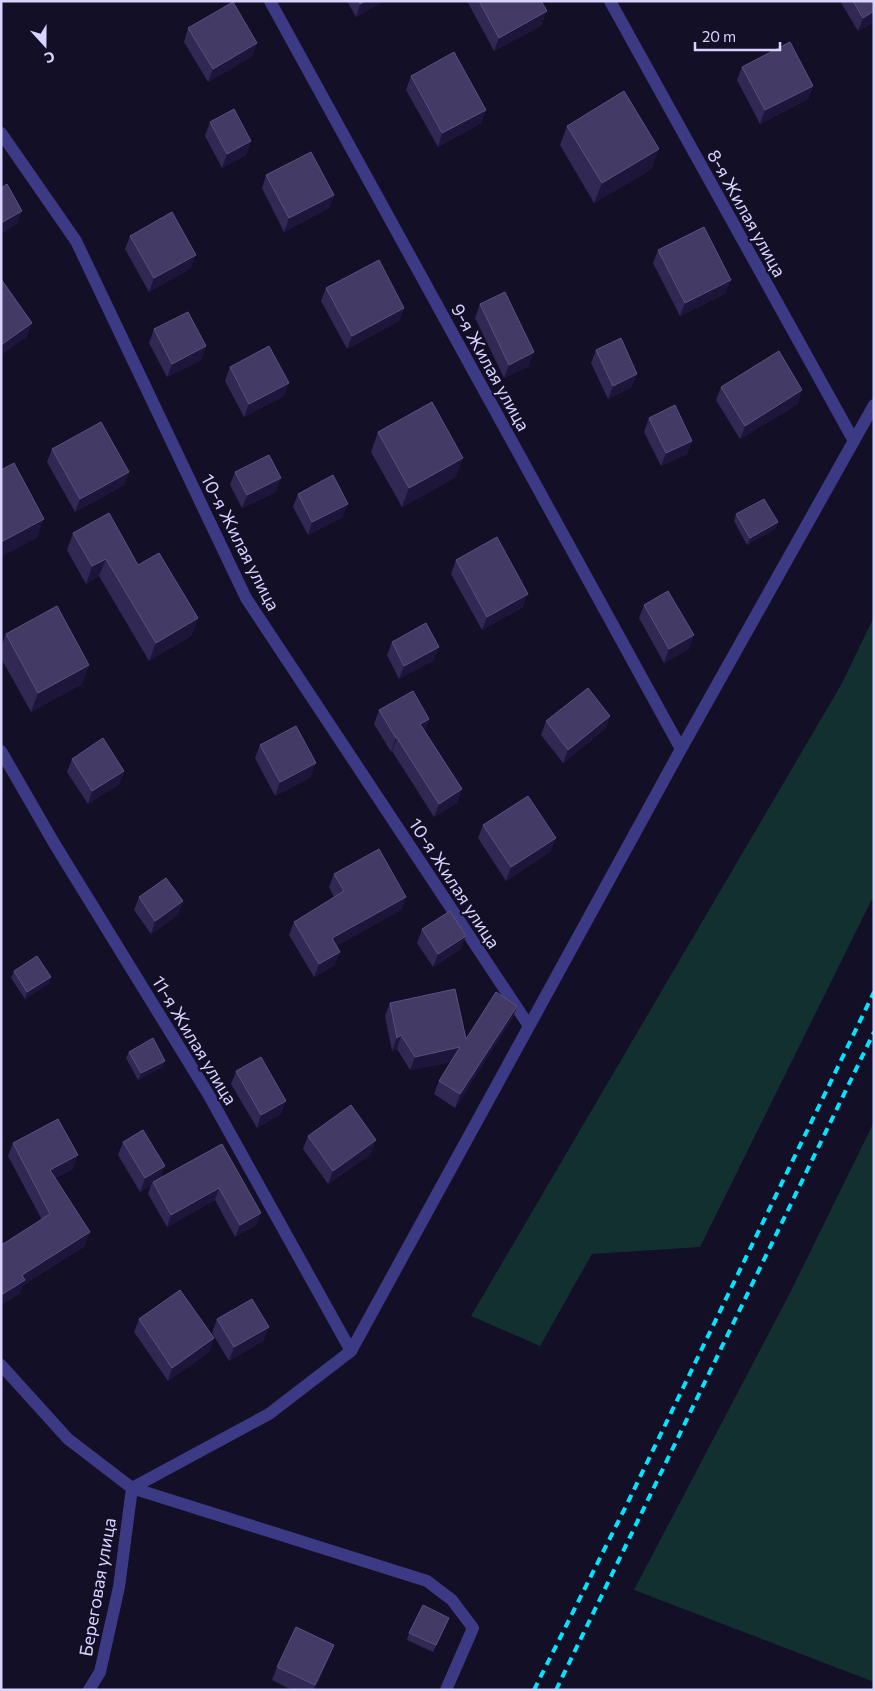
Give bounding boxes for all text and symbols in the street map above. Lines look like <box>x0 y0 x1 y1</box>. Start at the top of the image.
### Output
north arrow <box>20 20 70 70</box>
scale bar <box>695 20 780 52</box>
text: 20 m <box>702 27 736 45</box>
text: С <box>42 48 57 67</box>
street label: 8-я Жилая улица <box>703 145 791 281</box>
street label: 9-я Жилая улица <box>447 299 535 435</box>
street label: 10-я Жилая улица <box>197 470 285 614</box>
street label: 10-я Жилая улица <box>405 814 505 952</box>
street label: 11-я Жилая улица <box>148 971 242 1109</box>
street label: Береговая улица <box>74 1516 120 1658</box>

